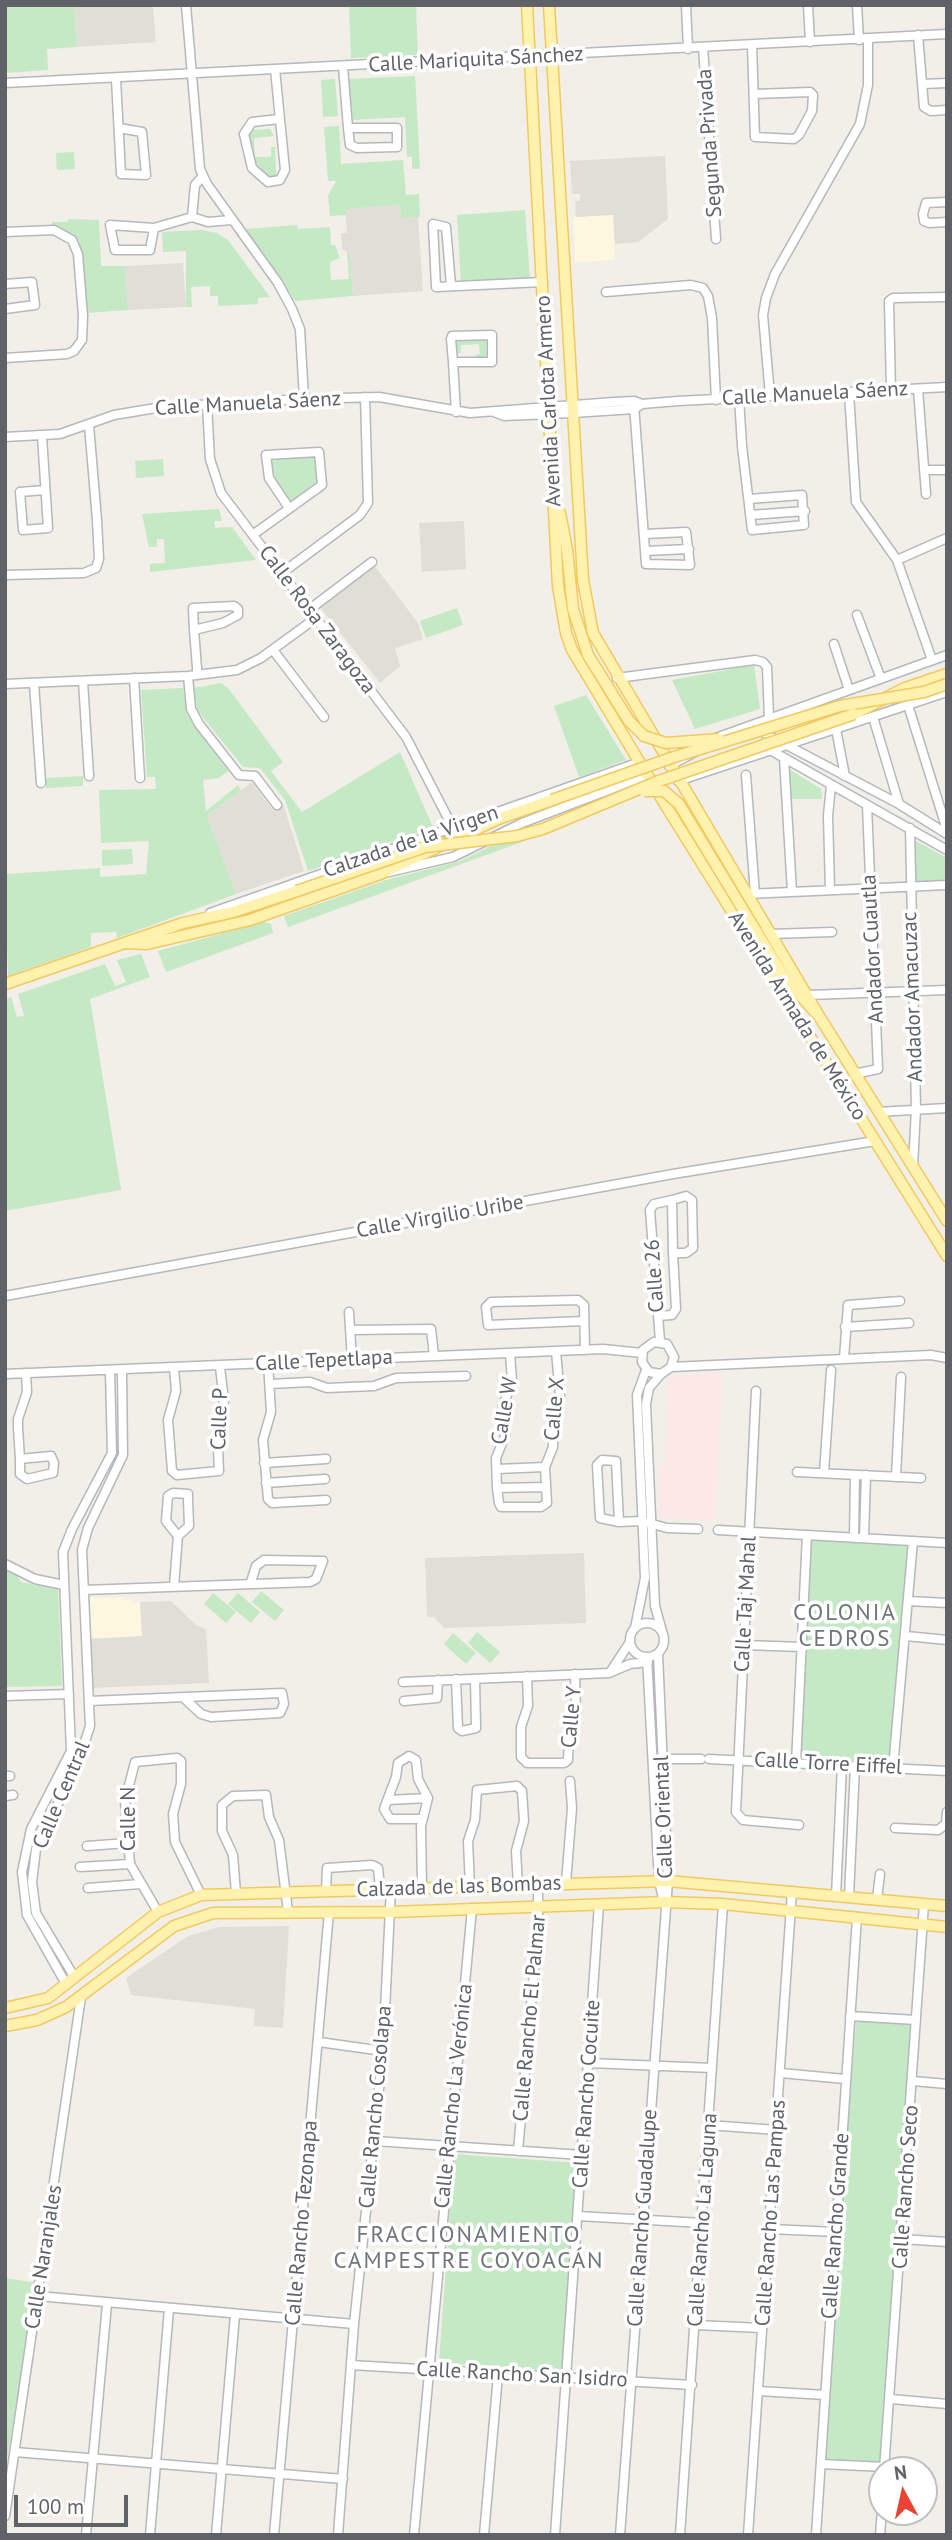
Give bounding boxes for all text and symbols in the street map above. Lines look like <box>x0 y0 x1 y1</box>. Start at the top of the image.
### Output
street label: Calle Mariquita Sánchez <box>368 42 584 78</box>
street label: Segunda Privada <box>692 68 728 218</box>
street label: Avenida Carlota Armero <box>531 295 567 507</box>
street label: Calle Manuela Sáenz <box>721 377 909 411</box>
street label: Calle Manuela Sáenz <box>154 387 342 421</box>
street label: Calle Rosa Zaragoza <box>253 541 381 699</box>
street label: Calzada de la Virgen <box>320 800 502 884</box>
street label: Andador Cuautla <box>857 874 889 1024</box>
street label: Avenida Armada de México <box>722 907 872 1125</box>
street label: Andador Amacuzac <box>897 911 929 1083</box>
street label: Calle Virgilio Uribe <box>354 1190 526 1244</box>
street label: Calle 26 <box>640 1238 670 1314</box>
street label: Calle Tepetlapa <box>255 1345 393 1377</box>
street label: Calle W <box>487 1375 523 1447</box>
street label: Calle X <box>540 1376 570 1442</box>
street label: Calle P <box>206 1387 234 1451</box>
street label: Calle Taj Mahal <box>730 1535 762 1673</box>
district label: COLONIA CEDROS <box>794 1599 896 1653</box>
street label: Calle Y <box>557 1685 587 1749</box>
street label: Calle Central <box>28 1737 96 1853</box>
street label: Calle Torre Eiffel <box>753 1748 903 1780</box>
street label: Calle Oriental <box>649 1755 679 1879</box>
street label: Calle N <box>116 1787 142 1851</box>
street label: Calzada de las Bombas <box>356 1871 562 1903</box>
street label: Calle Rancho El Palmar <box>508 1913 552 2123</box>
street label: Calle Rancho La Verónica <box>430 1982 478 2210</box>
street label: Calle Rancho Cocuite <box>568 1999 606 2189</box>
street label: Calle Rancho Cosolapa <box>355 2005 397 2209</box>
street label: Calle Rancho Las Pampas <box>751 2099 791 2327</box>
street label: Calle Rancho Seco <box>888 2104 924 2270</box>
street label: Calle Rancho Guadalupe <box>623 2108 663 2328</box>
street label: Calle Rancho La Laguna <box>683 2112 723 2328</box>
street label: Calle Rancho Tezonapa <box>280 2119 324 2327</box>
street label: Calle Rancho Grande <box>817 2132 855 2320</box>
street label: Calle Naranjales <box>20 2183 68 2331</box>
district label: FRACCIONAMIENTO CAMPESTRE COYOACÁN <box>336 2221 602 2275</box>
street label: Calle Rancho San Isidro <box>416 2357 628 2393</box>
north arrow <box>868 2456 938 2526</box>
text: N <box>892 2459 908 2485</box>
scale bar <box>18 2480 131 2524</box>
text: 100 m <box>27 2493 84 2520</box>

